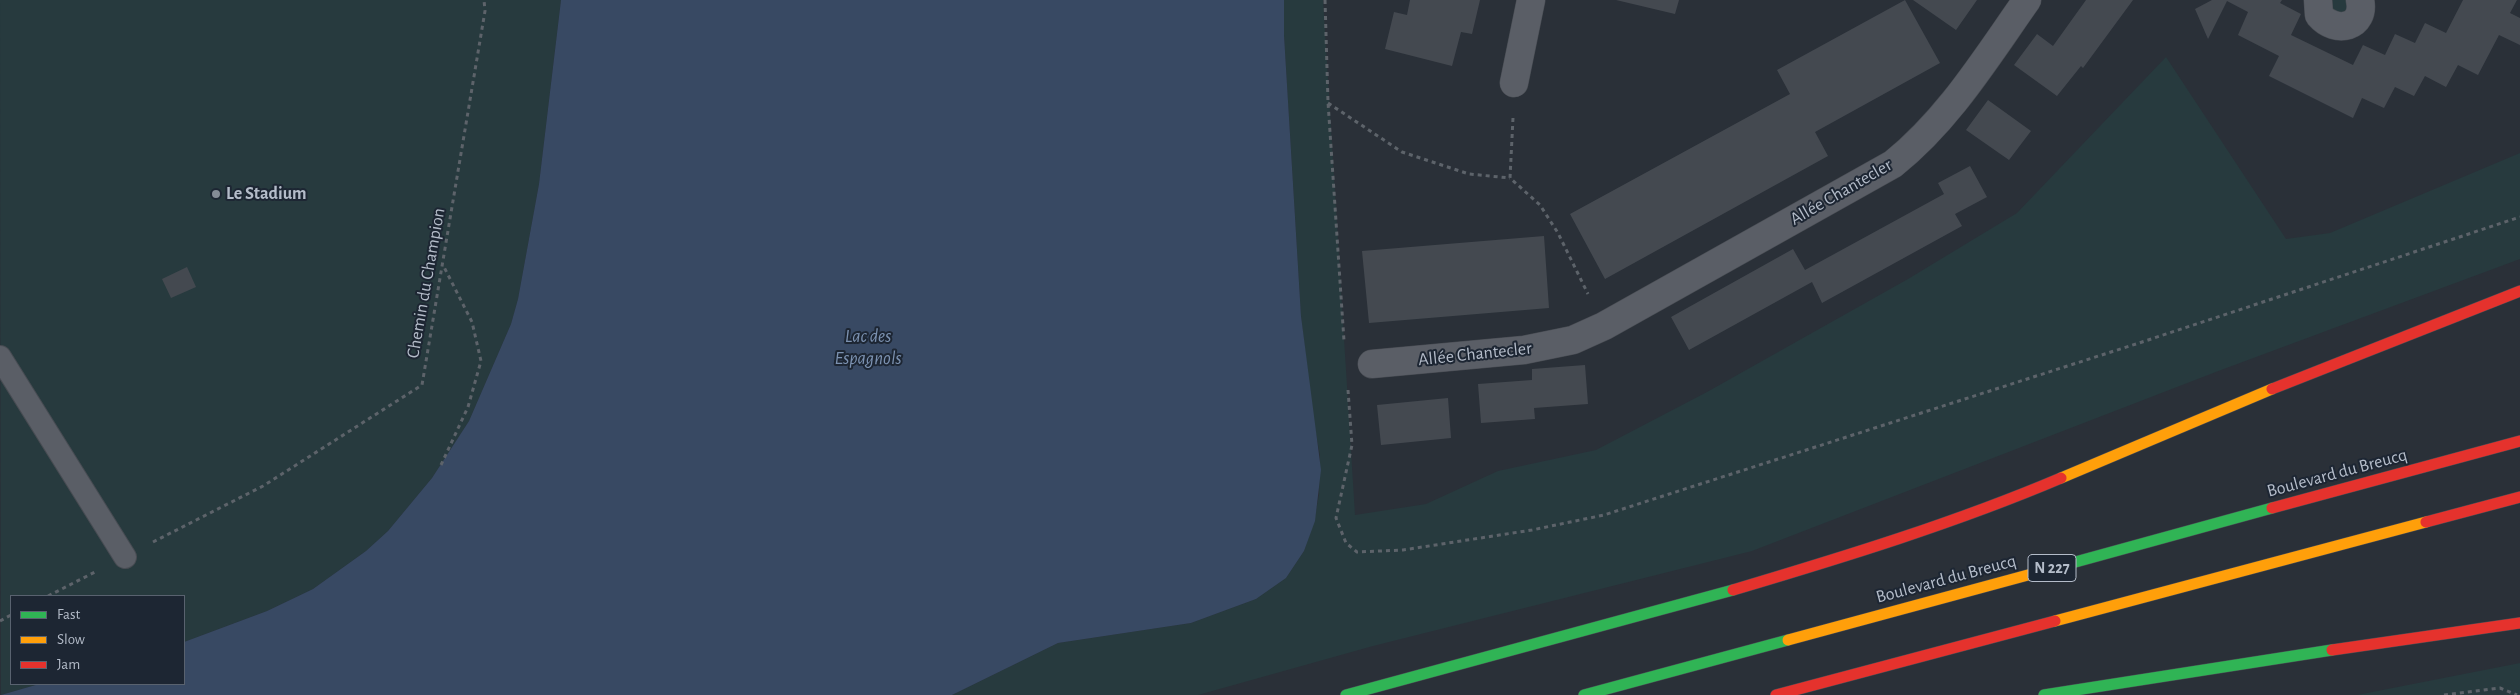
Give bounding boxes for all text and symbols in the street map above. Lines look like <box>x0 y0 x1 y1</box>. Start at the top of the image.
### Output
street label: Allée Chantecler <box>1786 154 1896 230</box>
place label: Le Stadium <box>226 183 307 205</box>
marker: Le Stadium <box>210 188 222 200</box>
street label: Chemin du Champion <box>402 206 450 360</box>
water label: Lac des Espagnols <box>834 325 902 369</box>
street label: Allée Chantecler <box>1417 337 1533 371</box>
street label: Boulevard du Breucq <box>2265 444 2409 502</box>
street label: Boulevard du Breucq <box>1874 550 2018 608</box>
road number: N 227 <box>2028 554 2076 582</box>
legend <box>10 595 185 685</box>
text: Fast <box>57 607 80 622</box>
text: Slow <box>57 632 85 647</box>
text: Jam <box>57 657 80 672</box>

